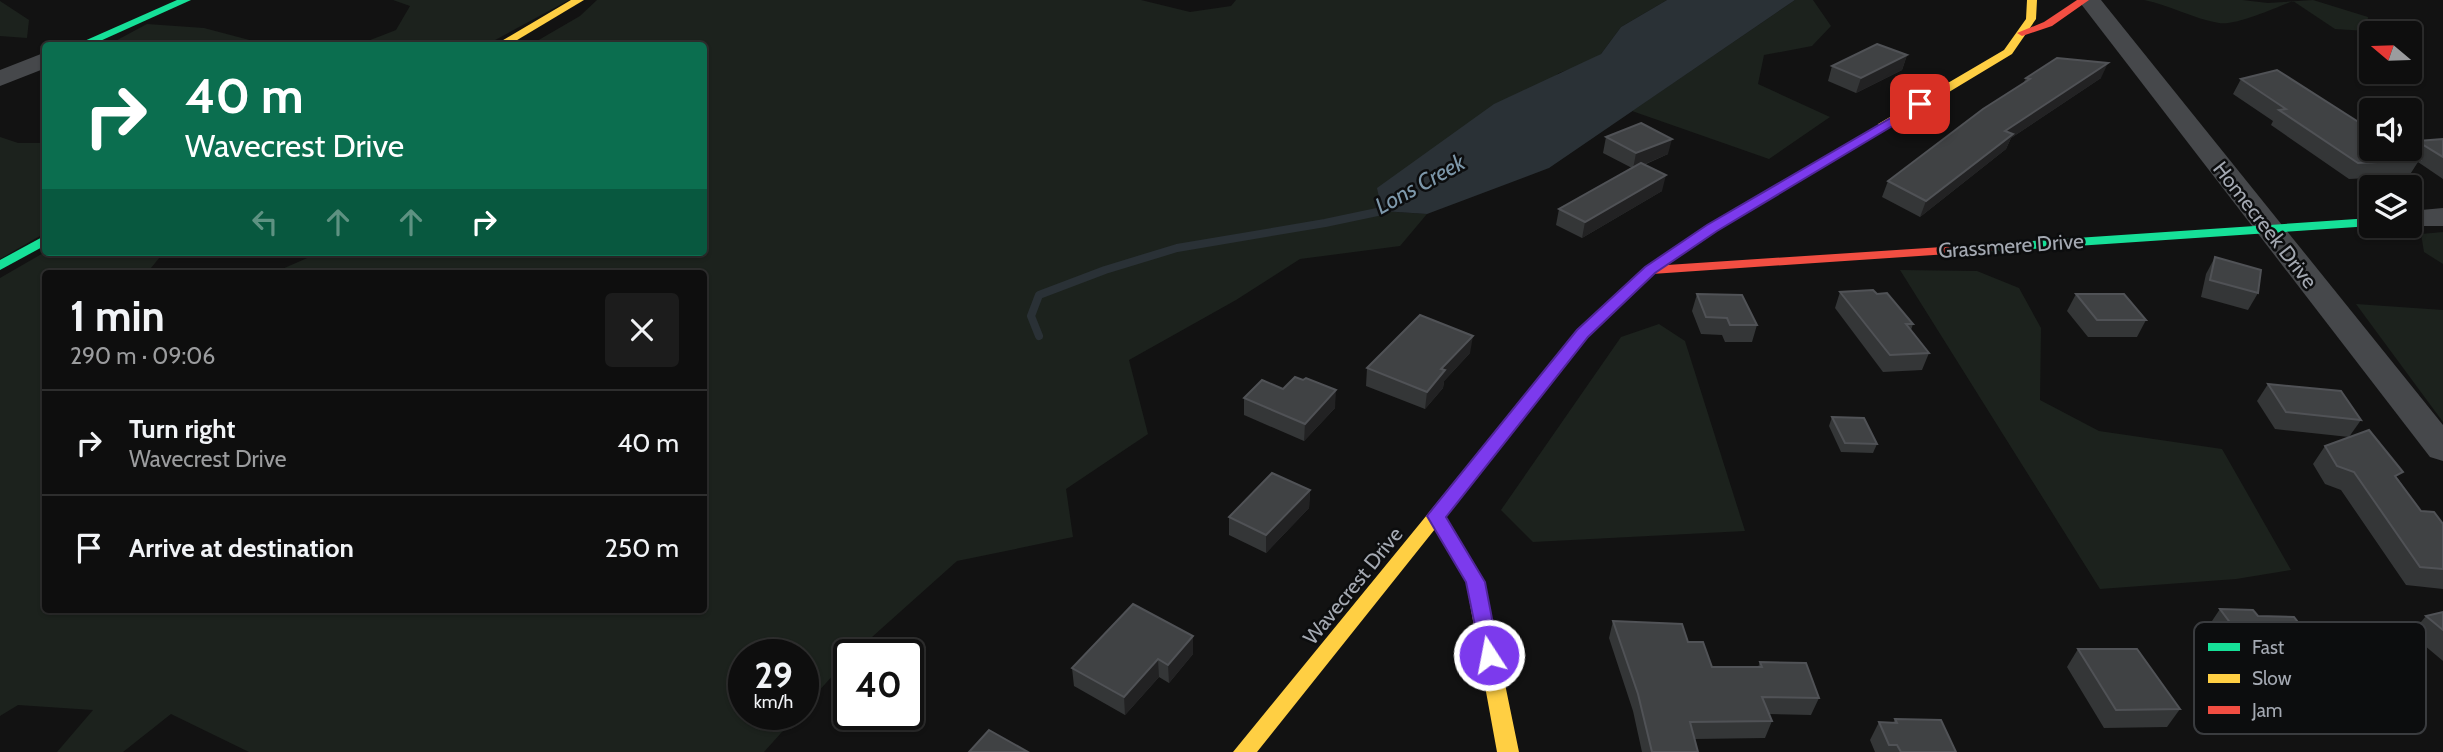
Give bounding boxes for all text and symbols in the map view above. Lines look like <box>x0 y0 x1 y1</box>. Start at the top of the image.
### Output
north arrow <box>2359 21 2422 84</box>
map controls <box>2359 21 2422 238</box>
text: 40 m <box>185 66 304 125</box>
icon: right <box>70 70 161 161</box>
pin <box>1890 74 1950 134</box>
icon: arrive <box>1901 85 1939 123</box>
button: sound <box>2359 98 2422 161</box>
text: Wavecrest Drive <box>185 126 404 165</box>
water label: Lons Creek <box>1370 147 1471 220</box>
street label: Homecreek Drive <box>2208 156 2323 293</box>
button: layers <box>2359 175 2422 238</box>
icon: left <box>246 203 284 241</box>
icon: ahead <box>319 203 357 241</box>
icon: ahead <box>392 203 430 241</box>
icon: right <box>465 203 503 241</box>
street label: Grassmere Drive <box>1937 228 2085 263</box>
text: 1 min <box>70 290 165 342</box>
button: close <box>605 293 679 367</box>
text: 290 m · 09:06 <box>70 342 215 370</box>
text: Turn right <box>129 413 235 445</box>
icon: right <box>70 424 108 462</box>
text: 40 m <box>617 427 679 459</box>
text: Wavecrest Drive <box>129 445 287 473</box>
street label: Wavecrest Drive <box>1298 522 1408 649</box>
icon: arrive <box>70 529 108 567</box>
text: Arrive at destination <box>129 532 354 564</box>
text: 250 m <box>605 532 679 564</box>
position arrow <box>1452 618 1526 692</box>
legend <box>2194 622 2426 734</box>
text: Fast <box>2252 636 2285 659</box>
speed limit sign: 40 <box>833 639 924 730</box>
text: 29 <box>754 654 793 697</box>
text: Slow <box>2252 667 2292 690</box>
text: km/h <box>754 691 793 713</box>
text: Jam <box>2251 699 2282 722</box>

